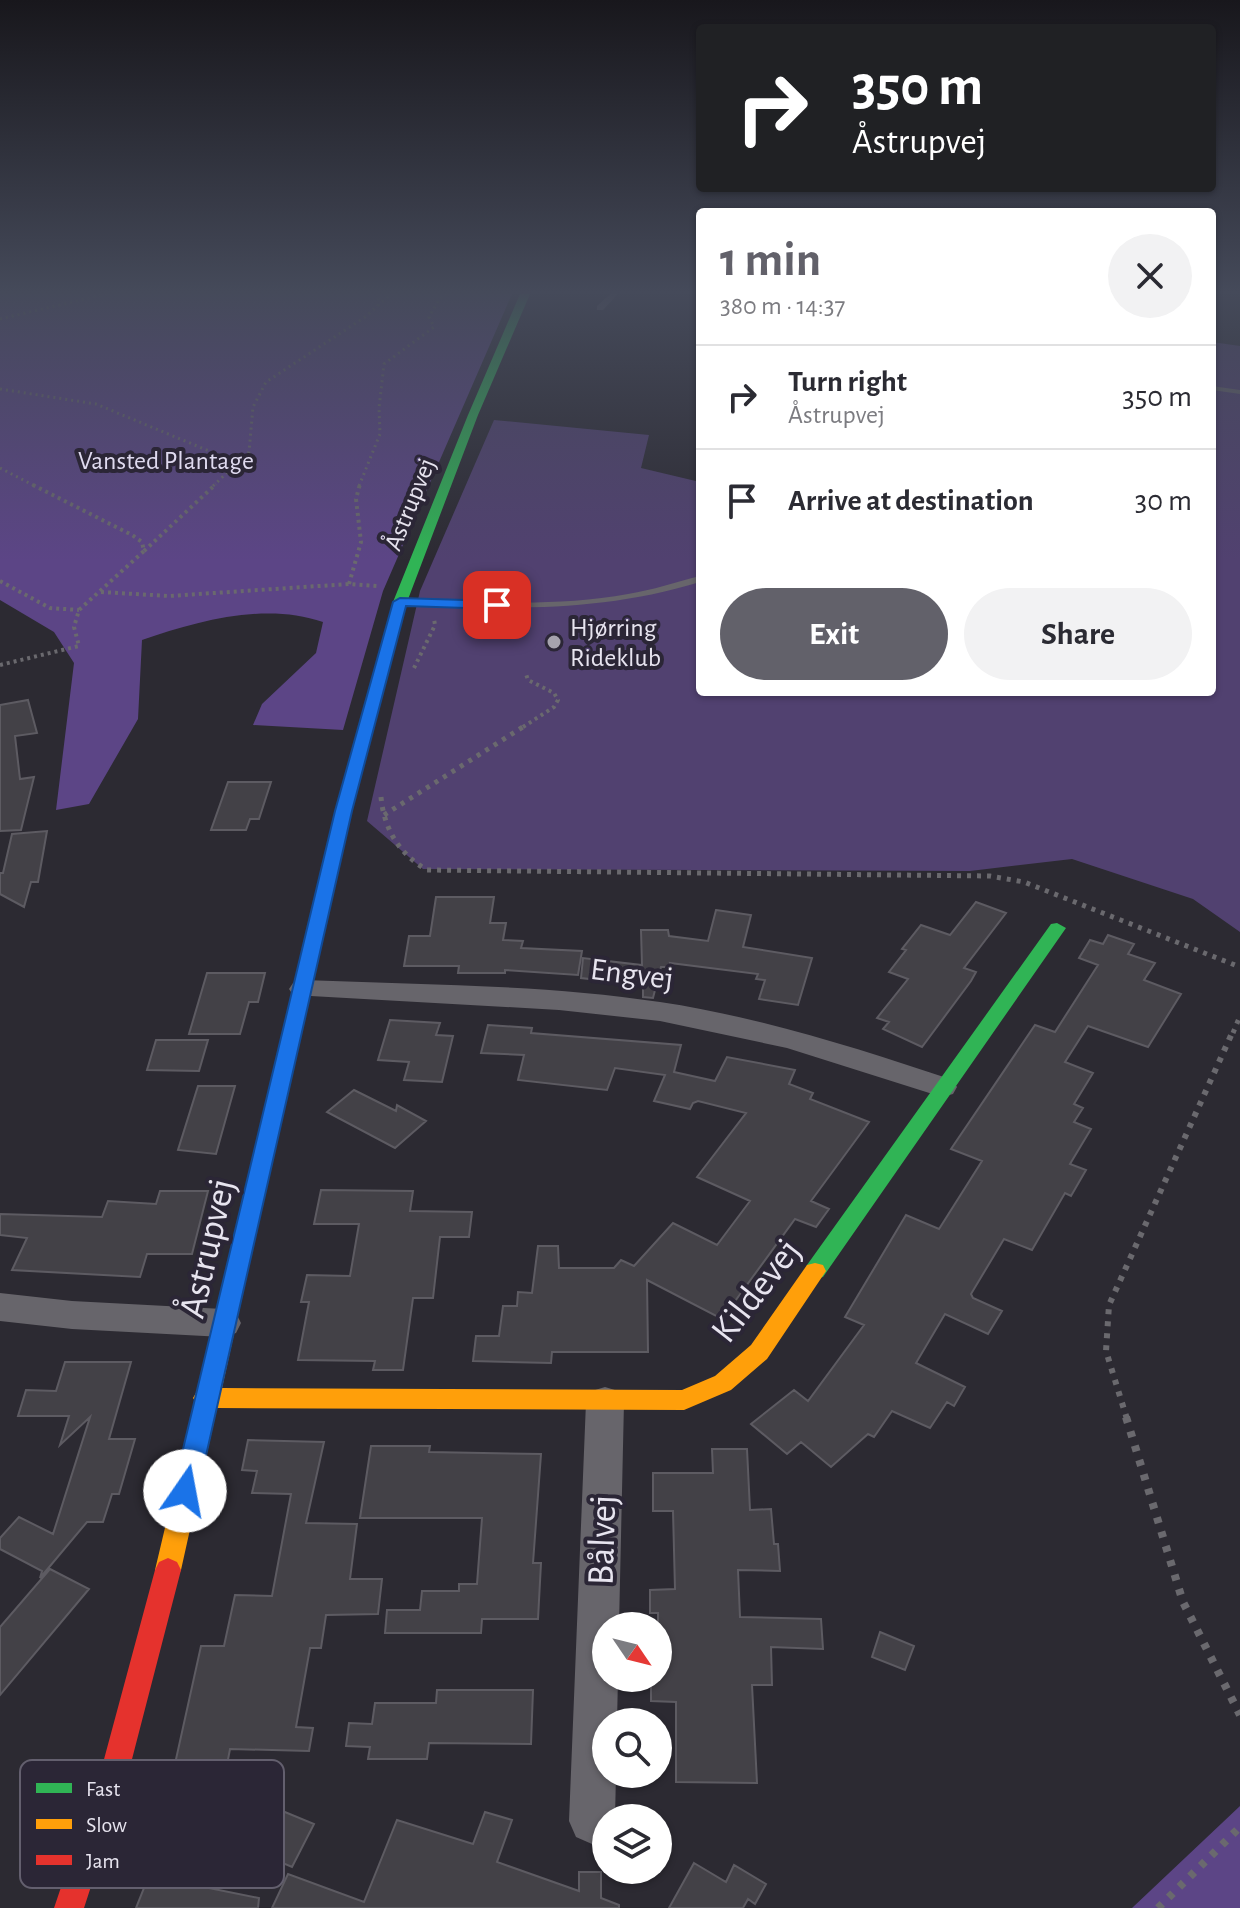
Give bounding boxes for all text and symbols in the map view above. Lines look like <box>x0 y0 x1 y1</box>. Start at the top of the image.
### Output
icon: right <box>720 56 824 160</box>
text: 350 m <box>852 59 983 115</box>
text: Åstrupvej <box>852 124 986 160</box>
button: close <box>1108 234 1192 318</box>
text: 1 min <box>720 237 821 285</box>
text: 380 m · 14:37 <box>720 293 845 319</box>
text: Turn right <box>788 367 907 397</box>
icon: right <box>720 375 764 419</box>
text: 350 m <box>1122 382 1192 412</box>
text: Åstrupvej <box>788 402 885 428</box>
park label: Vansted Plantage <box>78 448 254 474</box>
street label: Åstrupvej <box>378 454 440 554</box>
icon: arrive <box>720 479 764 523</box>
text: Arrive at destination <box>788 486 1034 516</box>
text: 30 m <box>1135 486 1192 516</box>
pin <box>463 571 531 639</box>
icon: arrive <box>475 583 519 627</box>
button: Exit <box>720 588 948 680</box>
button: Share <box>964 588 1192 680</box>
place label: Hjørring Rideklub <box>570 615 661 671</box>
marker: Hjørring Rideklub <box>545 633 563 651</box>
street label: Engvej <box>588 953 675 995</box>
street label: Åstrupvej <box>170 1174 242 1322</box>
street label: Kildevej <box>705 1232 808 1350</box>
position arrow <box>143 1449 227 1533</box>
street label: Bålvej <box>582 1494 624 1586</box>
north arrow <box>592 1612 672 1692</box>
map controls <box>592 1612 672 1884</box>
button: search <box>592 1708 672 1788</box>
legend <box>20 1760 284 1888</box>
text: Fast <box>86 1778 120 1800</box>
button: layers <box>592 1804 672 1884</box>
text: Slow <box>86 1814 127 1836</box>
text: Jam <box>86 1850 120 1872</box>

